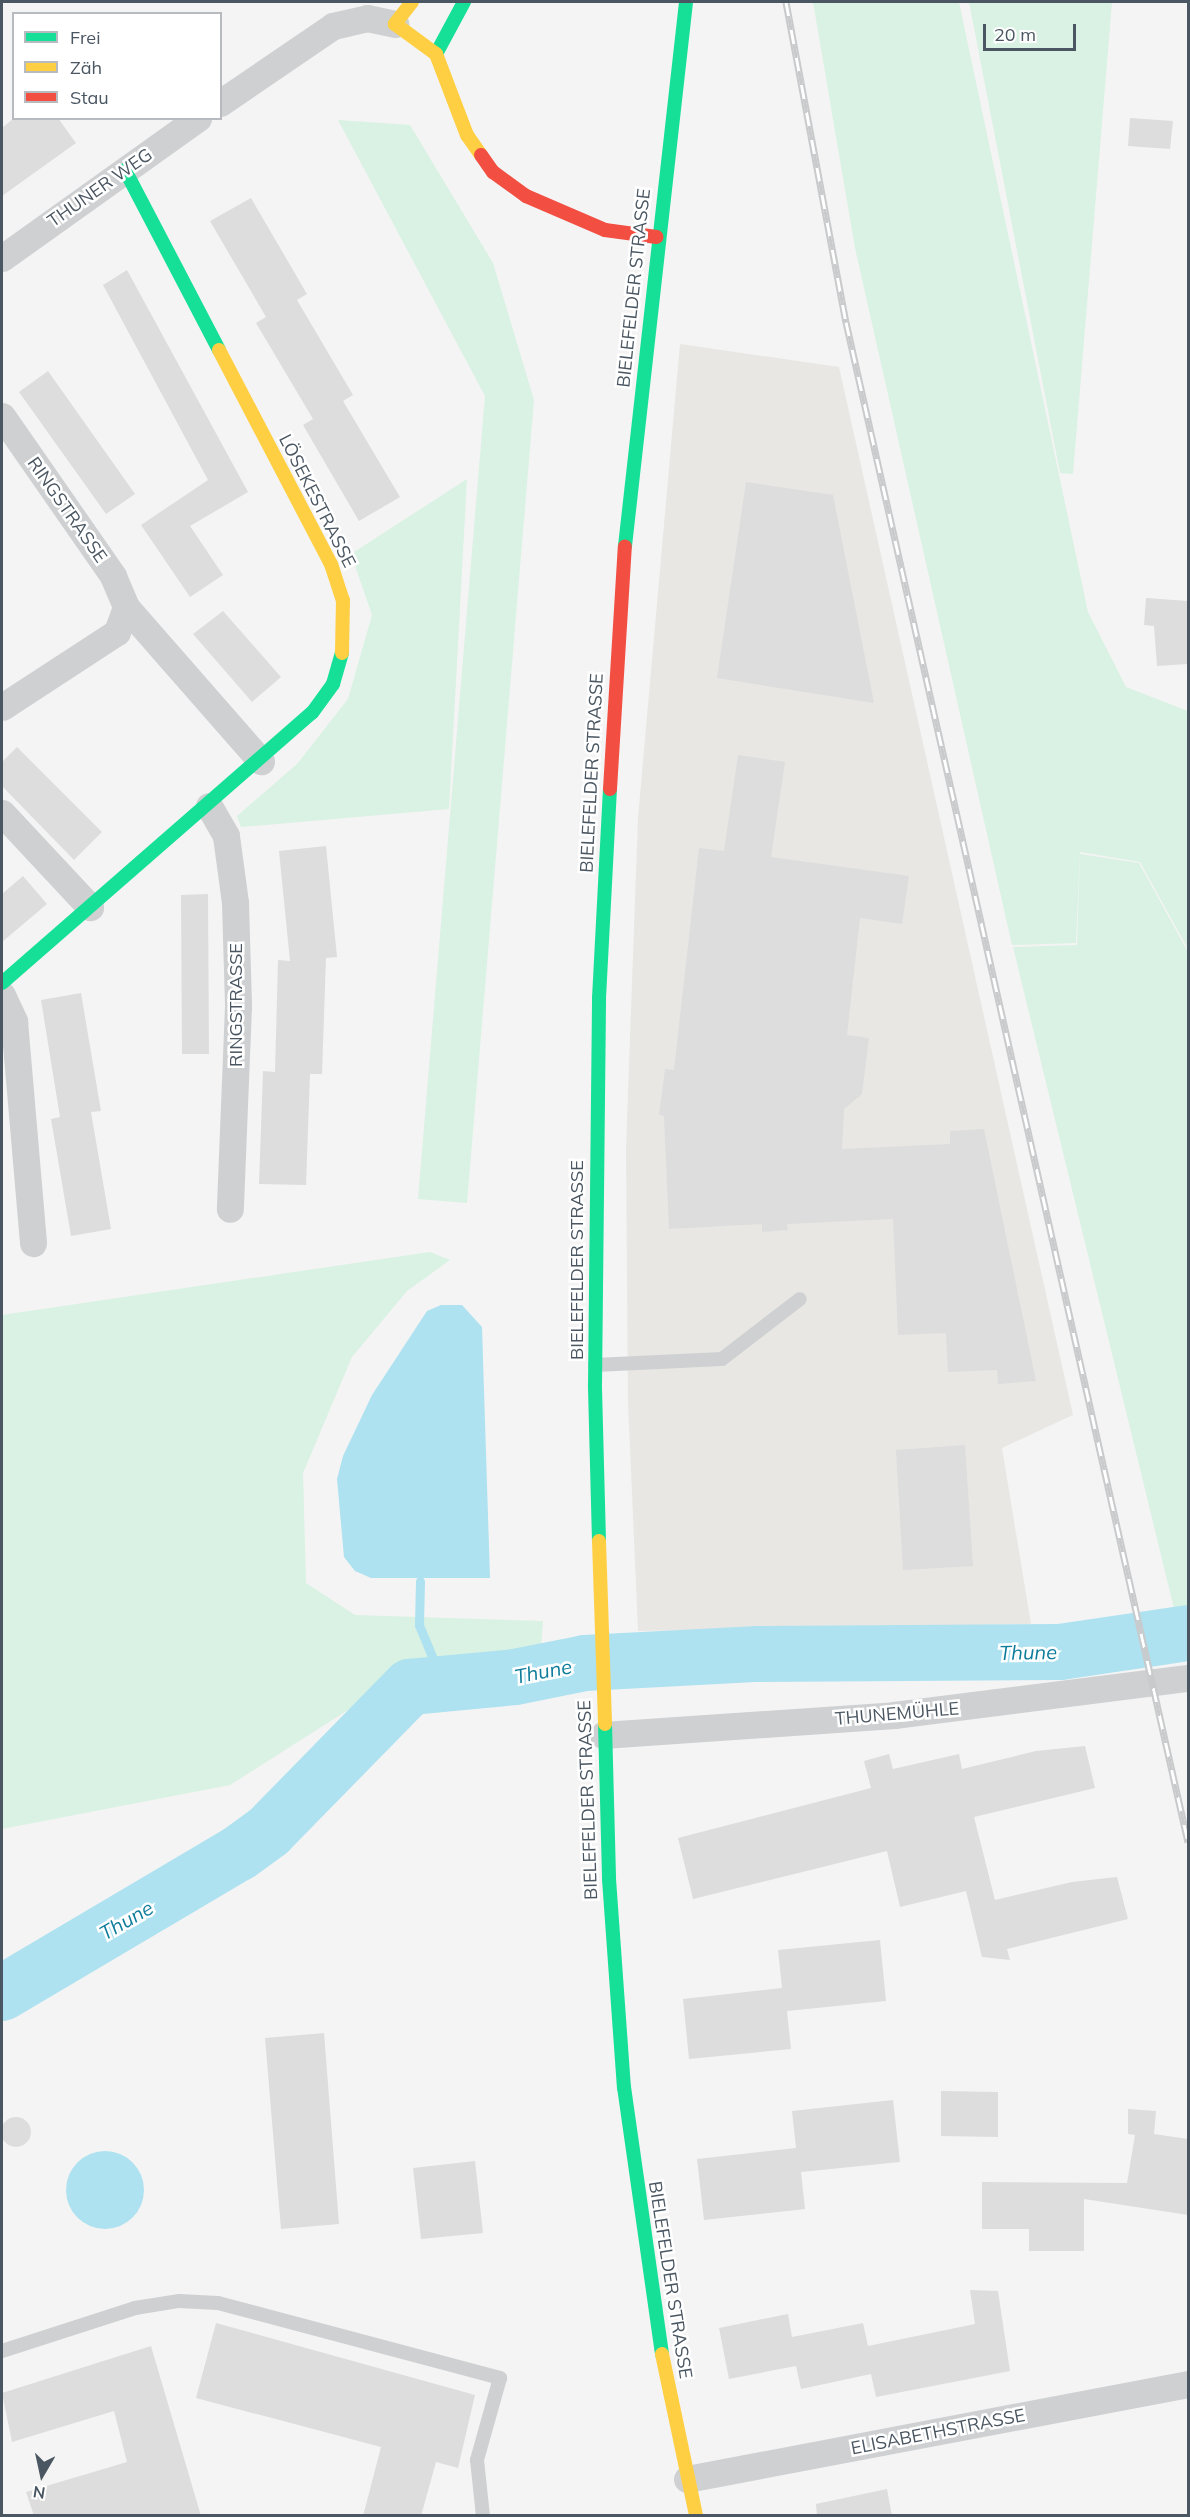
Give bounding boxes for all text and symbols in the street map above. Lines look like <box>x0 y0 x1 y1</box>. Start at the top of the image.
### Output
legend <box>12 12 222 120</box>
scale bar <box>986 12 1079 50</box>
text: 20 m <box>994 23 1036 46</box>
text: Frei <box>70 26 100 49</box>
text: Zäh <box>70 56 102 79</box>
text: Stau <box>70 86 109 109</box>
street label: THUNER WEG <box>44 144 156 232</box>
street label: BIELEFELDER STRASSE <box>613 188 655 388</box>
street label: LÖSEKESTRASSE <box>274 431 360 571</box>
street label: RINGSTRASSE <box>23 453 111 567</box>
street label: BIELEFELDER STRASSE <box>576 673 608 873</box>
street label: RINGSTRASSE <box>225 943 247 1067</box>
street label: BIELEFELDER STRASSE <box>566 1160 588 1360</box>
water label: Thune <box>999 1639 1057 1665</box>
water label: Thune <box>512 1654 574 1688</box>
street label: THUNEMÜHLE <box>834 1698 960 1730</box>
street label: BIELEFELDER STRASSE <box>574 1700 602 1900</box>
water label: Thune <box>95 1895 157 1945</box>
street label: BIELEFELDER STRASSE <box>644 2180 696 2380</box>
street label: ELISABETHSTRASSE <box>849 2405 1027 2459</box>
north arrow <box>12 2445 72 2505</box>
text: N <box>32 2482 47 2504</box>

